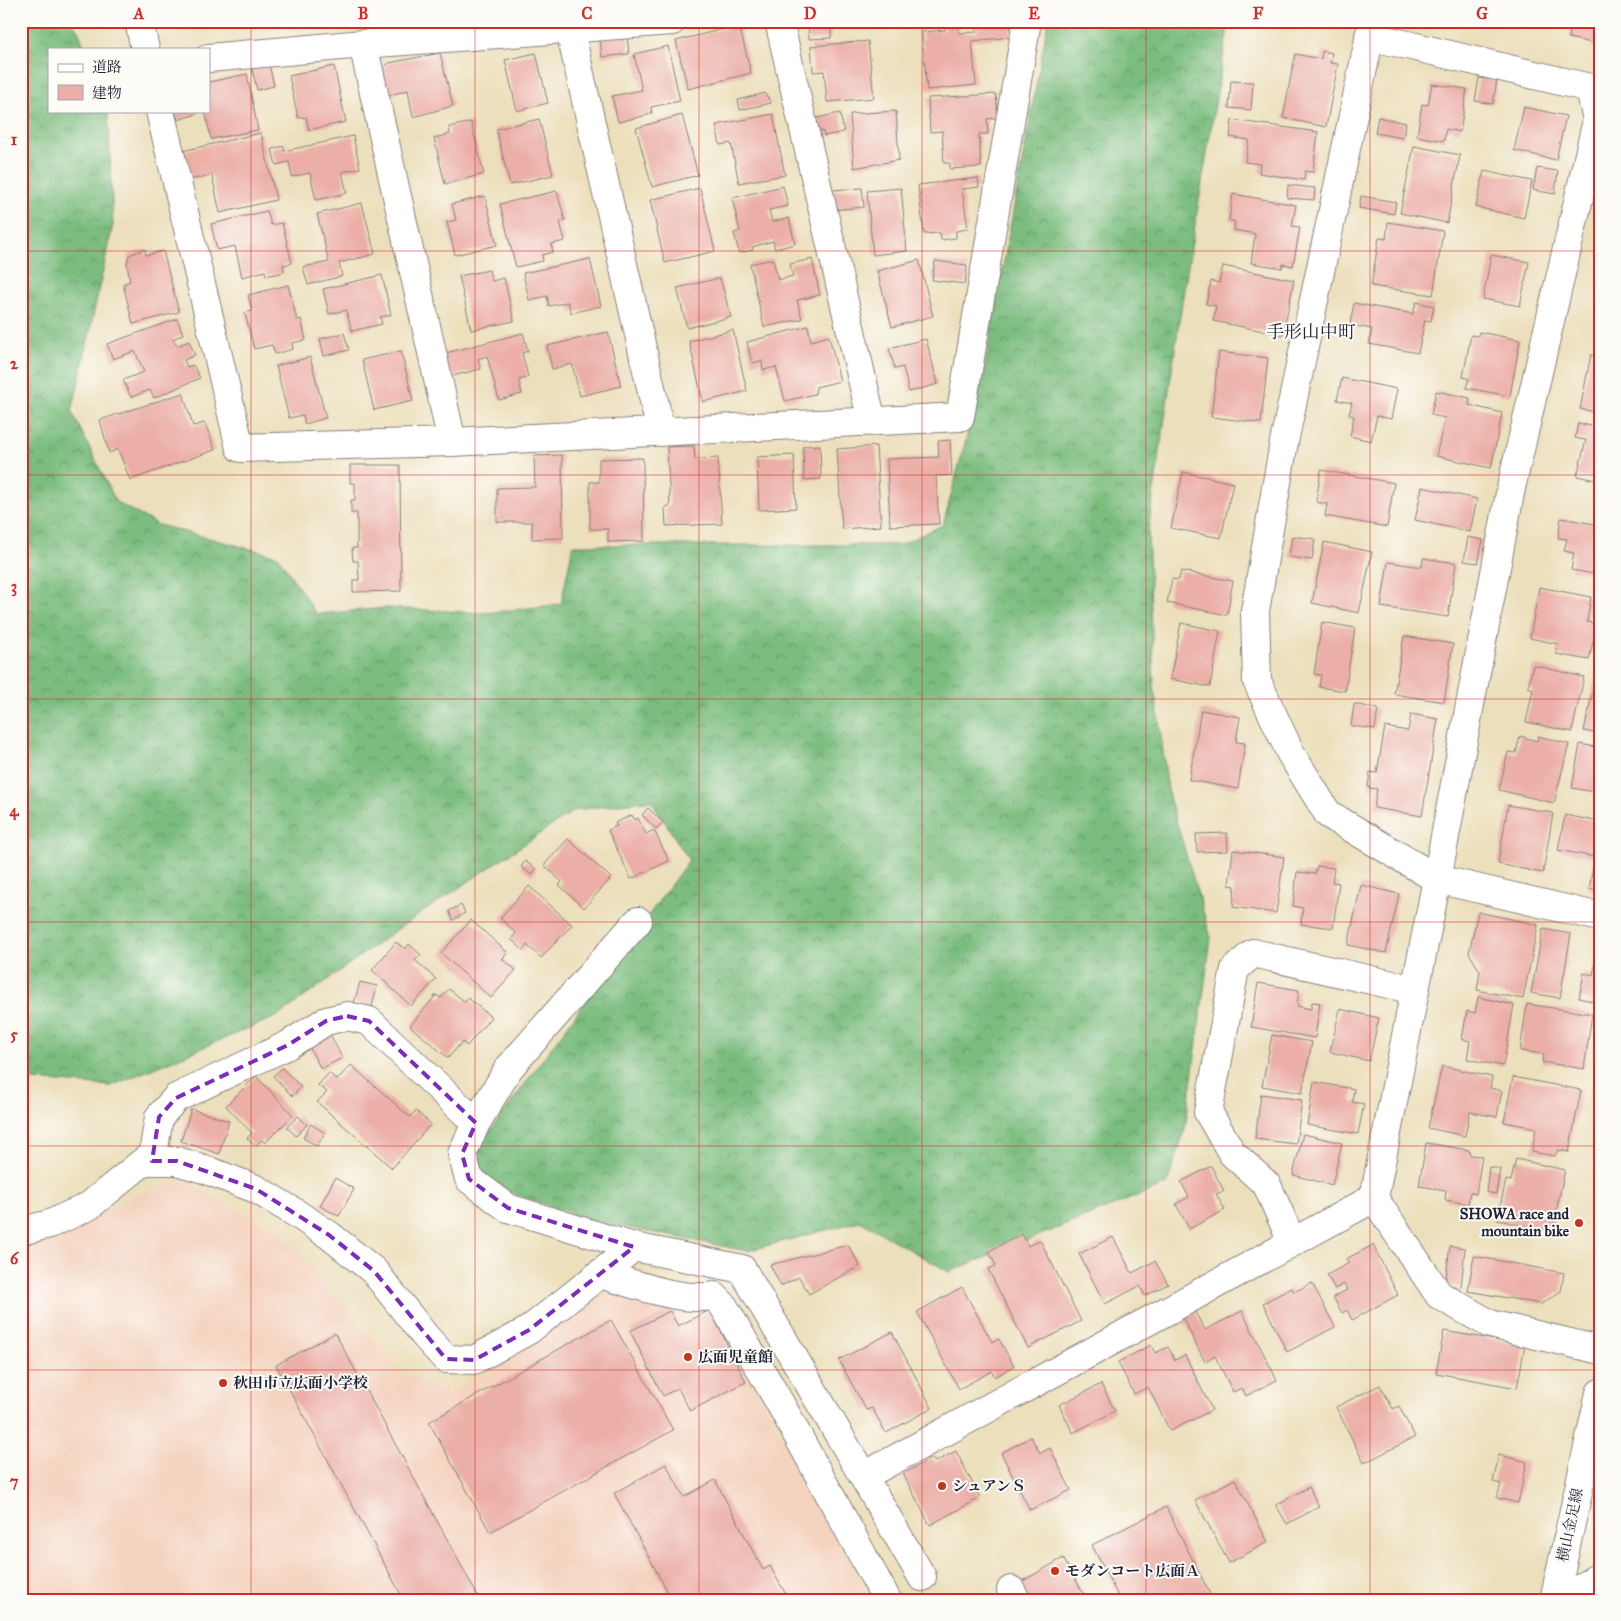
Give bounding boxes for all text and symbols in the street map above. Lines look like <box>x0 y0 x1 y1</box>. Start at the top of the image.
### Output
text: A <box>133 4 145 23</box>
text: B <box>358 4 368 23</box>
text: C <box>582 4 593 23</box>
text: D <box>804 4 817 23</box>
text: E <box>1028 4 1040 23</box>
text: F <box>1253 4 1264 23</box>
text: G <box>1476 4 1488 23</box>
legend <box>48 48 210 112</box>
text: 道路 <box>92 58 122 76</box>
text: 建物 <box>92 84 122 102</box>
text: 1 <box>11 130 18 149</box>
district label: 手形山中町 <box>1266 321 1356 343</box>
text: 2 <box>10 354 19 373</box>
text: 3 <box>11 577 17 597</box>
text: 4 <box>10 801 20 821</box>
text: 5 <box>10 1025 18 1044</box>
place label: SHOWA race and mountain bike <box>1460 1205 1570 1240</box>
marker: SHOWA race and mountain bike <box>1573 1217 1585 1229</box>
text: 6 <box>10 1249 19 1268</box>
place label: 広面児童館 <box>698 1348 773 1366</box>
marker: 広面児童館 <box>682 1351 694 1363</box>
place label: 秋田市立広面小学校 <box>233 1374 368 1392</box>
marker: 秋田市立広面小学校 <box>217 1377 229 1389</box>
text: 7 <box>10 1472 19 1491</box>
place label: シュアンＳ <box>952 1477 1026 1495</box>
marker: シュアンＳ <box>936 1480 948 1492</box>
street label: 横山金足線 <box>1553 1486 1587 1564</box>
place label: モダンコート広面Ａ <box>1065 1562 1200 1580</box>
marker: モダンコート広面Ａ <box>1049 1565 1061 1577</box>

